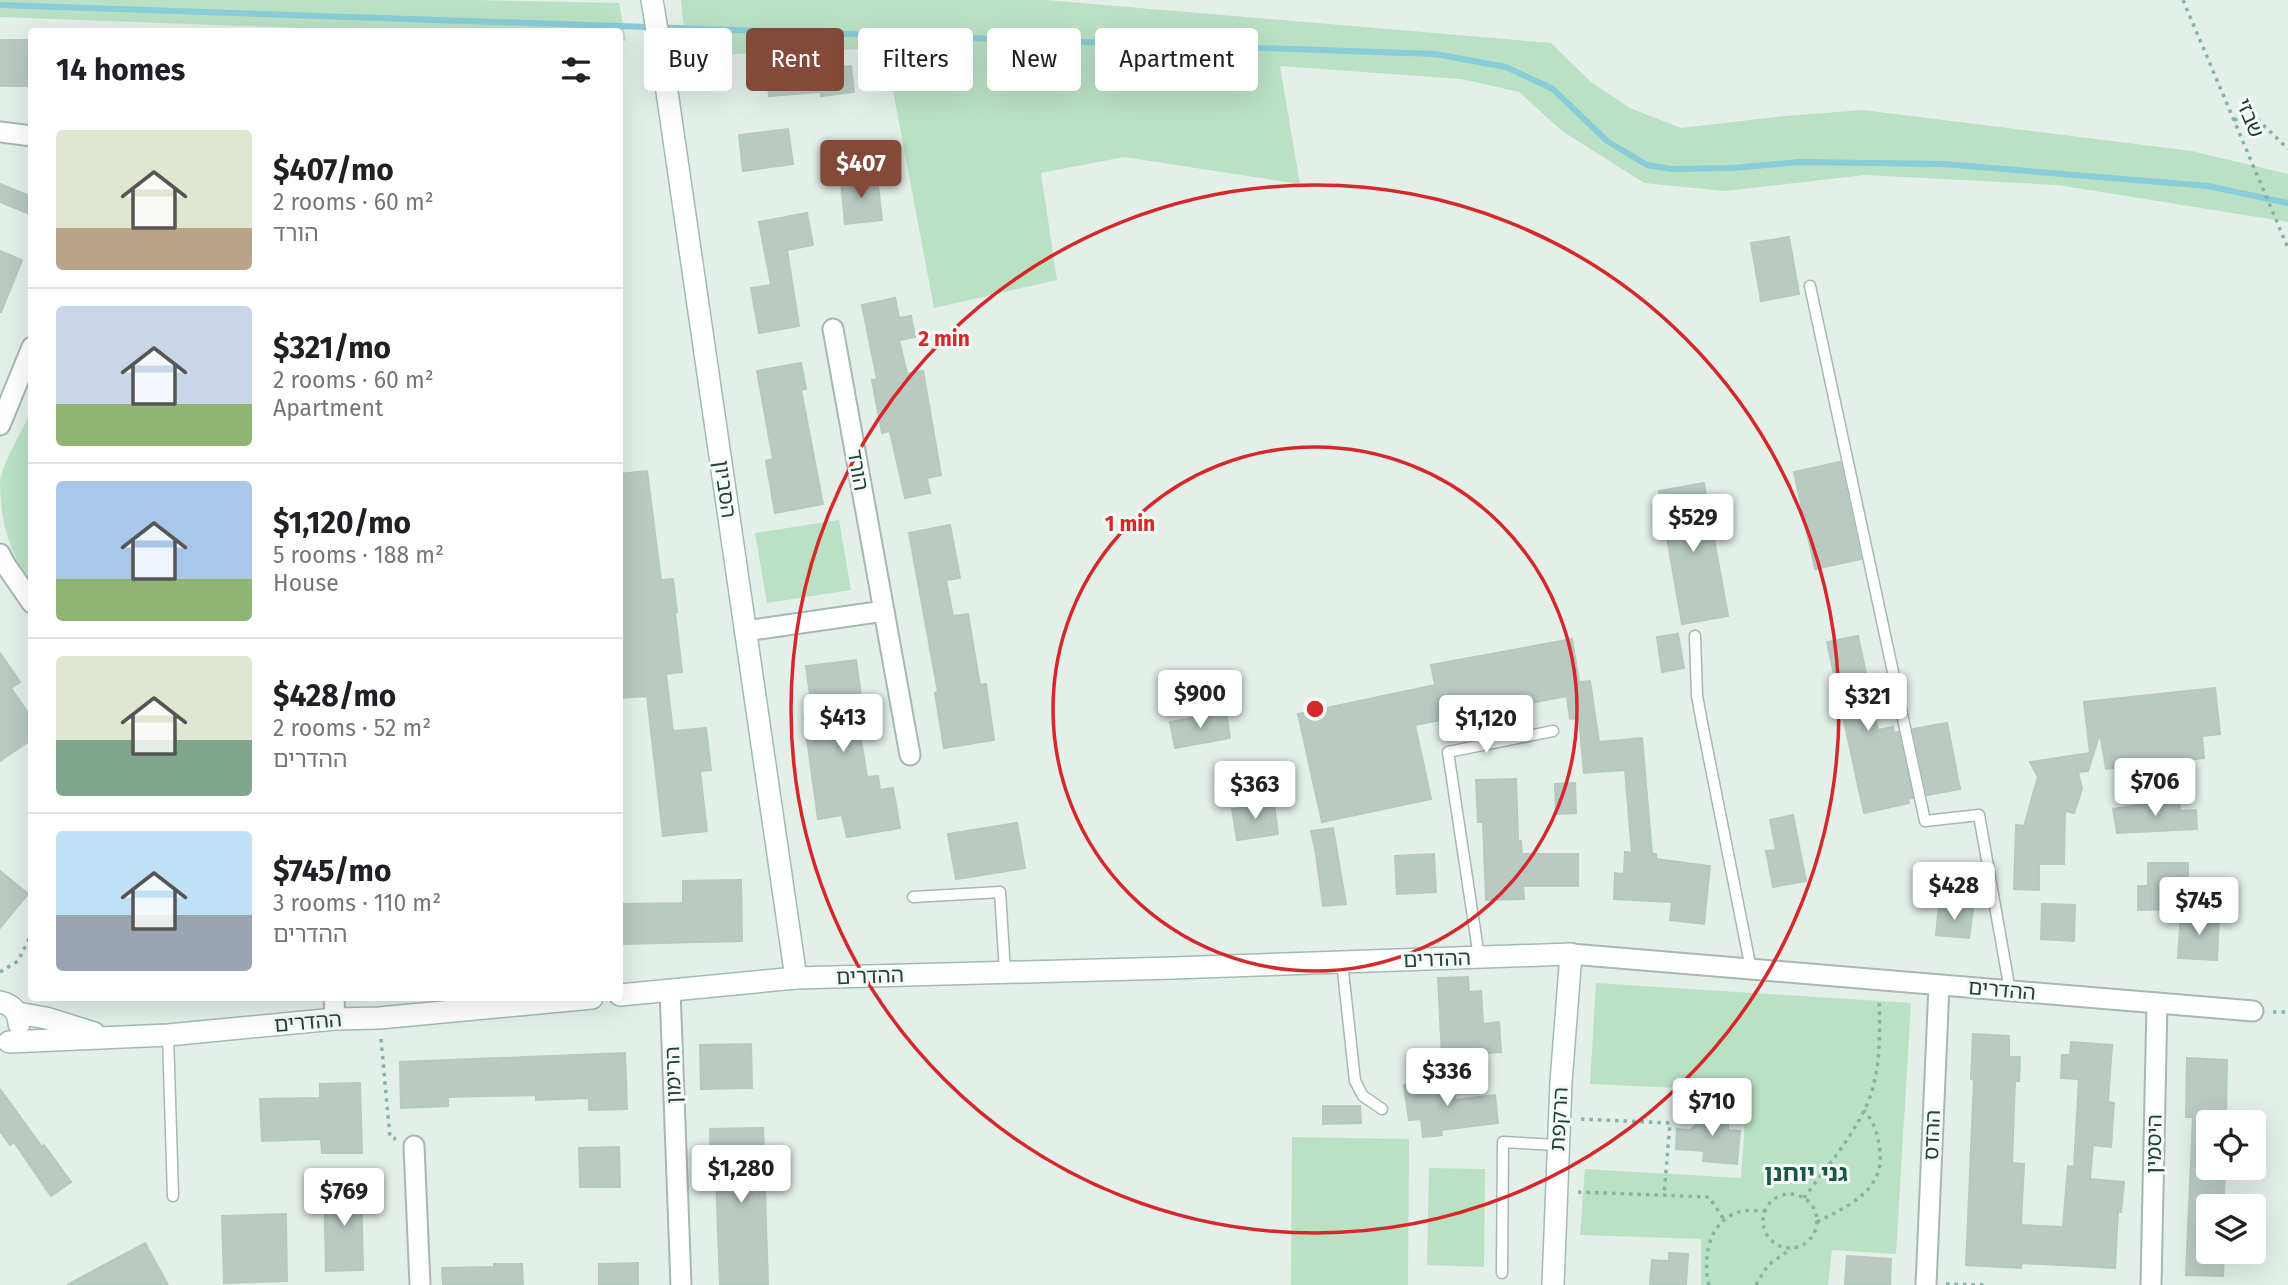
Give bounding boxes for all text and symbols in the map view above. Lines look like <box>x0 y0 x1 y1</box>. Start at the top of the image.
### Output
chip: Buy <box>644 28 732 91</box>
chip: Rent <box>746 28 844 91</box>
chip: Filters <box>858 28 973 91</box>
chip: New <box>987 28 1081 91</box>
chip: Apartment <box>1095 28 1258 91</box>
icon: filters <box>557 51 595 89</box>
text: 14 homes <box>56 52 185 88</box>
street label: שבזי <box>2230 95 2270 141</box>
pin: $407 <box>820 140 902 200</box>
text: $407 <box>836 149 886 177</box>
text: $407/mo <box>273 152 394 188</box>
icon: home <box>112 158 196 242</box>
text: 2 rooms · 60 m² <box>273 188 434 216</box>
text: הורד <box>273 219 319 247</box>
text: 2 min <box>918 326 970 352</box>
text: $321/mo <box>273 330 391 366</box>
icon: home <box>112 334 196 418</box>
text: 2 rooms · 60 m² <box>273 366 434 394</box>
text: Apartment <box>273 394 383 422</box>
street label: הורד <box>842 447 874 493</box>
street label: הסביון <box>708 458 742 520</box>
pin: $529 <box>1652 494 1734 554</box>
text: $529 <box>1668 503 1718 531</box>
text: $1,120/mo <box>273 505 411 541</box>
icon: home <box>112 509 196 593</box>
text: 1 min <box>1105 511 1155 537</box>
text: 5 rooms · 188 m² <box>273 541 444 569</box>
text: House <box>273 569 339 597</box>
pin: $900 <box>1159 670 1241 730</box>
pin: $321 <box>1827 674 1909 733</box>
text: $428/mo <box>273 678 396 714</box>
text: $900 <box>1174 679 1226 707</box>
text: $321 <box>1845 682 1891 710</box>
icon: home <box>112 684 196 768</box>
pin: $413 <box>802 694 884 754</box>
pin: $1,120 <box>1429 696 1543 755</box>
centre of rings <box>1303 697 1327 721</box>
text: $413 <box>820 703 866 731</box>
text: $1,120 <box>1455 704 1517 732</box>
text: 2 rooms · 52 m² <box>273 714 431 742</box>
text: ההדרים <box>273 745 347 773</box>
pin: $706 <box>2114 758 2196 818</box>
pin: $363 <box>1214 762 1296 821</box>
text: $706 <box>2130 767 2180 795</box>
text: $363 <box>1230 770 1280 798</box>
text: $745/mo <box>273 853 391 889</box>
icon: home <box>112 859 196 943</box>
pin: $428 <box>1913 862 1995 922</box>
text: $428 <box>1929 871 1979 899</box>
pin: $745 <box>2158 878 2240 937</box>
text: $745 <box>2175 886 2223 914</box>
text: 3 rooms · 110 m² <box>273 889 441 917</box>
text: ההדרים <box>273 920 347 948</box>
street label: ההדרים <box>1403 945 1471 973</box>
street label: ההדרים <box>836 962 904 990</box>
street label: ההדרים <box>1967 974 2037 1006</box>
street label: ההדרים <box>273 1006 343 1038</box>
street label: הרימון <box>659 1046 687 1104</box>
pin: $336 <box>1406 1048 1488 1108</box>
text: $336 <box>1422 1057 1472 1085</box>
pin: $710 <box>1671 1078 1753 1138</box>
street label: הרקפת <box>1544 1086 1574 1152</box>
text: $710 <box>1689 1087 1735 1115</box>
street label: ההדס <box>1918 1109 1946 1161</box>
map controls <box>2196 1110 2266 1264</box>
button: locate <box>2196 1110 2266 1180</box>
street label: היסמין <box>2140 1114 2168 1174</box>
pin: $1,280 <box>684 1146 798 1205</box>
text: $1,280 <box>708 1154 774 1182</box>
district label: גני יוחנן <box>1764 1159 1848 1187</box>
pin: $769 <box>303 1168 385 1228</box>
text: $769 <box>320 1177 368 1205</box>
button: layers <box>2196 1194 2266 1264</box>

